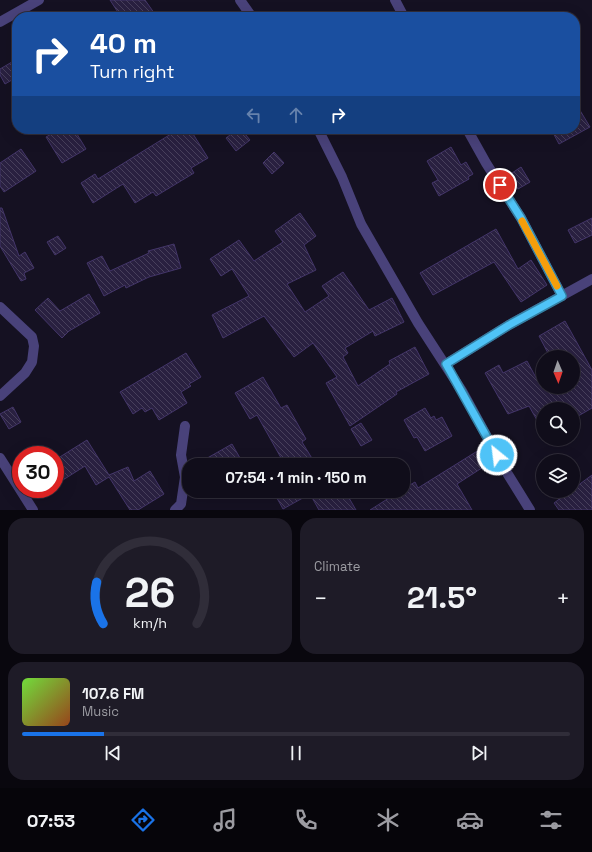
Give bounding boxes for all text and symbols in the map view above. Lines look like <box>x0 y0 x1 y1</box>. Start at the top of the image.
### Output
text: 40 m <box>90 25 157 61</box>
icon: right <box>24 28 76 80</box>
text: Turn right <box>90 60 174 83</box>
icon: left <box>243 104 265 126</box>
icon: ahead <box>285 104 307 126</box>
icon: right <box>327 104 349 126</box>
pin <box>483 168 517 202</box>
icon: arrive <box>489 174 511 196</box>
north arrow <box>536 350 580 394</box>
map controls <box>536 350 580 498</box>
button: search <box>536 402 580 446</box>
position arrow <box>476 434 518 476</box>
speed limit sign: 30 <box>12 446 64 498</box>
button: layers <box>536 454 580 498</box>
text: 07:54 · 1 min · 150 m <box>225 468 367 487</box>
text: Climate <box>314 558 360 575</box>
text: 26 <box>125 566 175 619</box>
text: 21.5° <box>407 578 477 617</box>
text: − <box>314 584 328 612</box>
text: + <box>556 584 570 612</box>
text: km/h <box>133 614 167 632</box>
text: 107.6 FM <box>82 684 144 703</box>
text: Music <box>82 703 119 720</box>
icon: previous <box>102 742 124 764</box>
icon: pause <box>285 742 307 764</box>
icon: next <box>468 742 490 764</box>
icon: directions <box>129 806 157 834</box>
icon: music <box>211 806 239 834</box>
icon: phone <box>292 806 320 834</box>
icon: climate <box>374 806 402 834</box>
icon: car <box>456 806 484 834</box>
icon: filters <box>537 806 565 834</box>
text: 07:53 <box>27 809 75 832</box>

